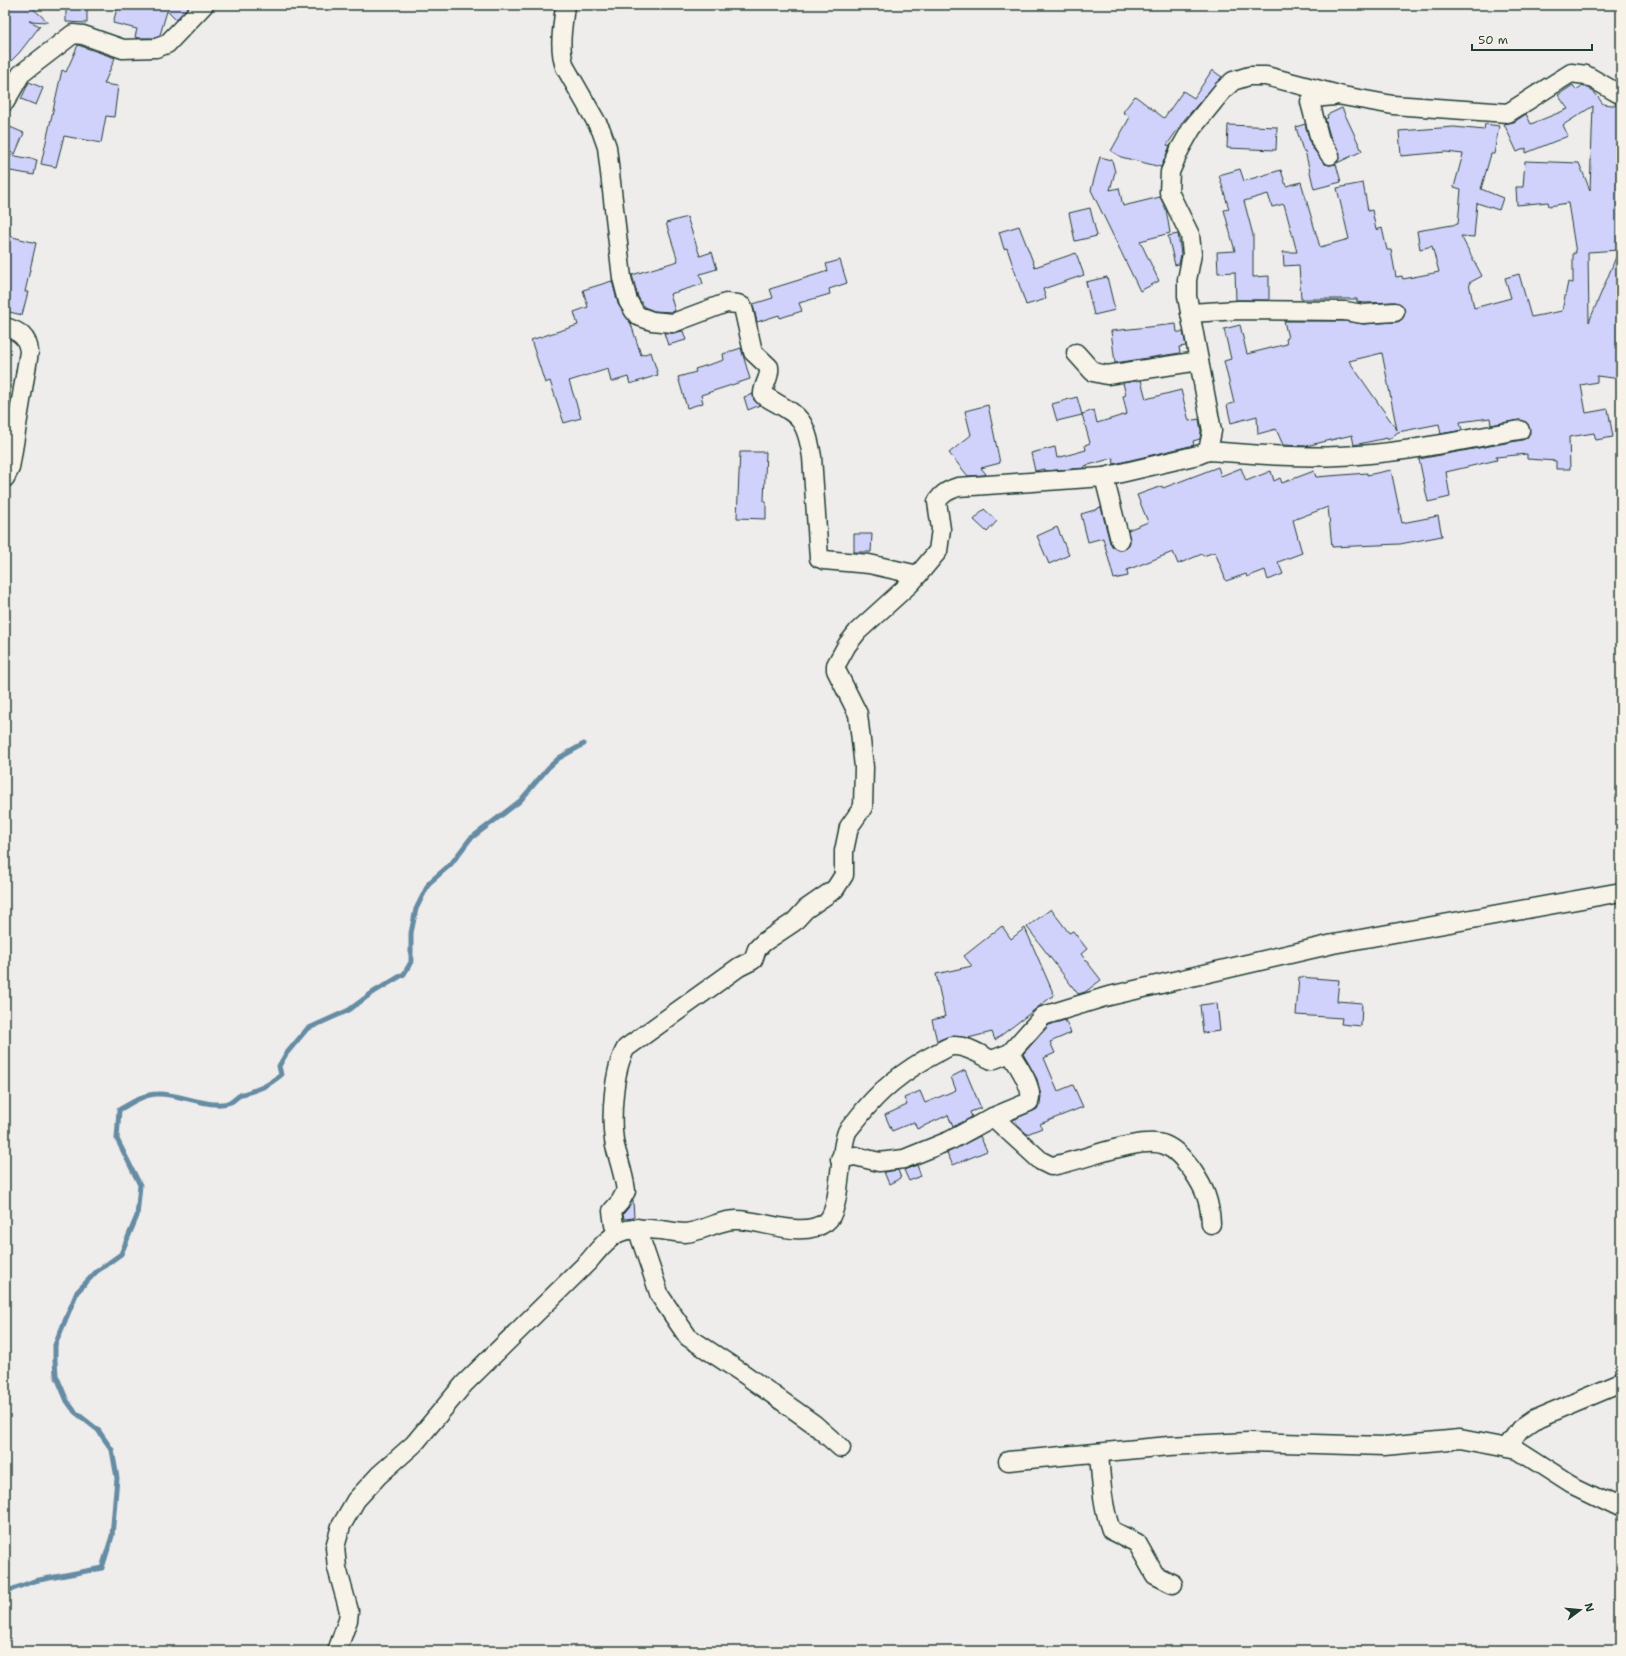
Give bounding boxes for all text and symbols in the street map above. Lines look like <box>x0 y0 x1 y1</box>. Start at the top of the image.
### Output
scale bar <box>1472 26 1592 52</box>
text: 50 m <box>1478 32 1508 48</box>
north arrow <box>1560 1590 1600 1630</box>
text: N <box>1581 1601 1598 1614</box>

